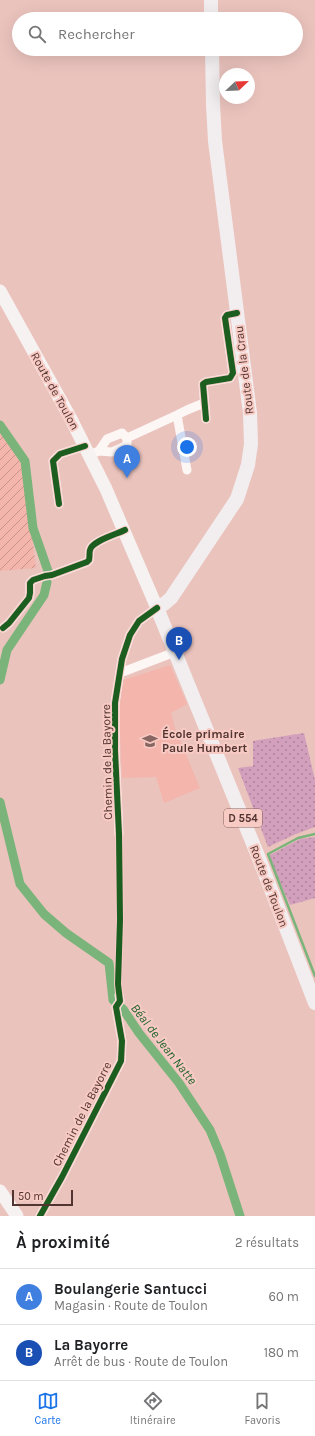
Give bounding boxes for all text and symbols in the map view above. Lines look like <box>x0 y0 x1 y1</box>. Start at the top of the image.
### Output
search box <box>12 12 303 56</box>
icon: search <box>26 23 48 45</box>
text: Rechercher <box>58 25 135 43</box>
north arrow <box>219 68 255 104</box>
street label: Route de la Crau <box>232 325 256 415</box>
street label: Route de Toulon <box>28 350 82 432</box>
your location <box>177 437 197 457</box>
pin: A <box>114 445 140 478</box>
pin: B <box>166 627 192 660</box>
street label: Chemin de la Bayorre <box>99 704 115 820</box>
place label: École primaire Paule Humbert <box>162 726 247 755</box>
school or university icon: École primaire Paule Humbert <box>141 732 159 750</box>
road number: D 554 <box>224 809 262 827</box>
street label: Route de Toulon <box>247 843 291 929</box>
water label: Béal de Jean Natte <box>128 1001 200 1087</box>
street label: Chemin de la Bayorre <box>50 1059 114 1169</box>
scale bar <box>12 1188 73 1207</box>
text: 50 m <box>18 1190 44 1203</box>
text: À proximité <box>16 1232 110 1252</box>
text: 2 résultats <box>235 1235 299 1250</box>
text: Boulangerie Santucci <box>54 1280 207 1298</box>
text: A <box>25 1289 33 1304</box>
text: 60 m <box>269 1289 299 1304</box>
text: Magasin · Route de Toulon <box>54 1298 208 1313</box>
text: La Bayorre <box>54 1336 128 1354</box>
text: B <box>25 1345 33 1360</box>
text: 180 m <box>264 1345 299 1360</box>
text: Arrêt de bus · Route de Toulon <box>54 1354 228 1369</box>
tab: Carte <box>34 1390 61 1427</box>
tab: Itinéraire <box>130 1390 176 1427</box>
tab: Favoris <box>244 1390 281 1427</box>

